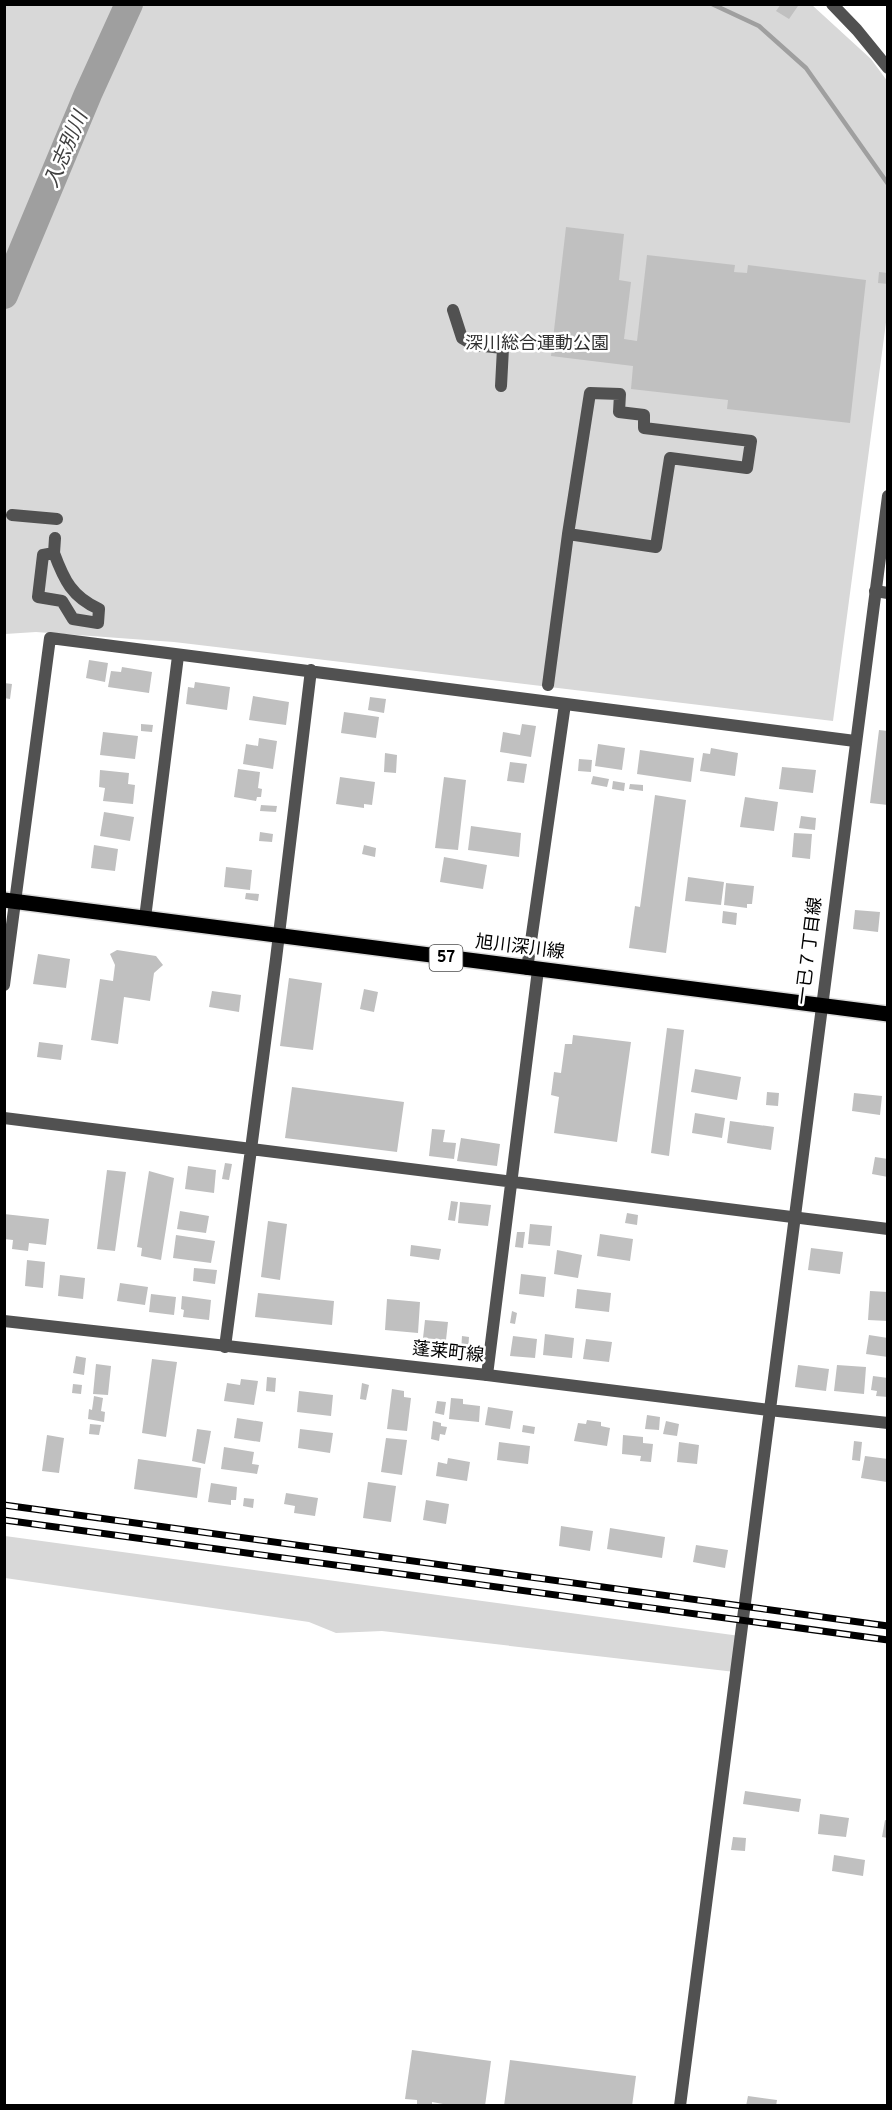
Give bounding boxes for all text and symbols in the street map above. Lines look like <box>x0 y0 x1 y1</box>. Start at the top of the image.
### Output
water label: 入志別川 <box>39 106 95 192</box>
park label: 深川総合運動公園 <box>465 333 609 356</box>
street label: 一已７丁目線 <box>792 896 828 1006</box>
street label: 旭川深川線 <box>474 931 566 965</box>
road number: 57 <box>430 945 462 971</box>
street label: 蓬莱町線 <box>411 1338 485 1368</box>

